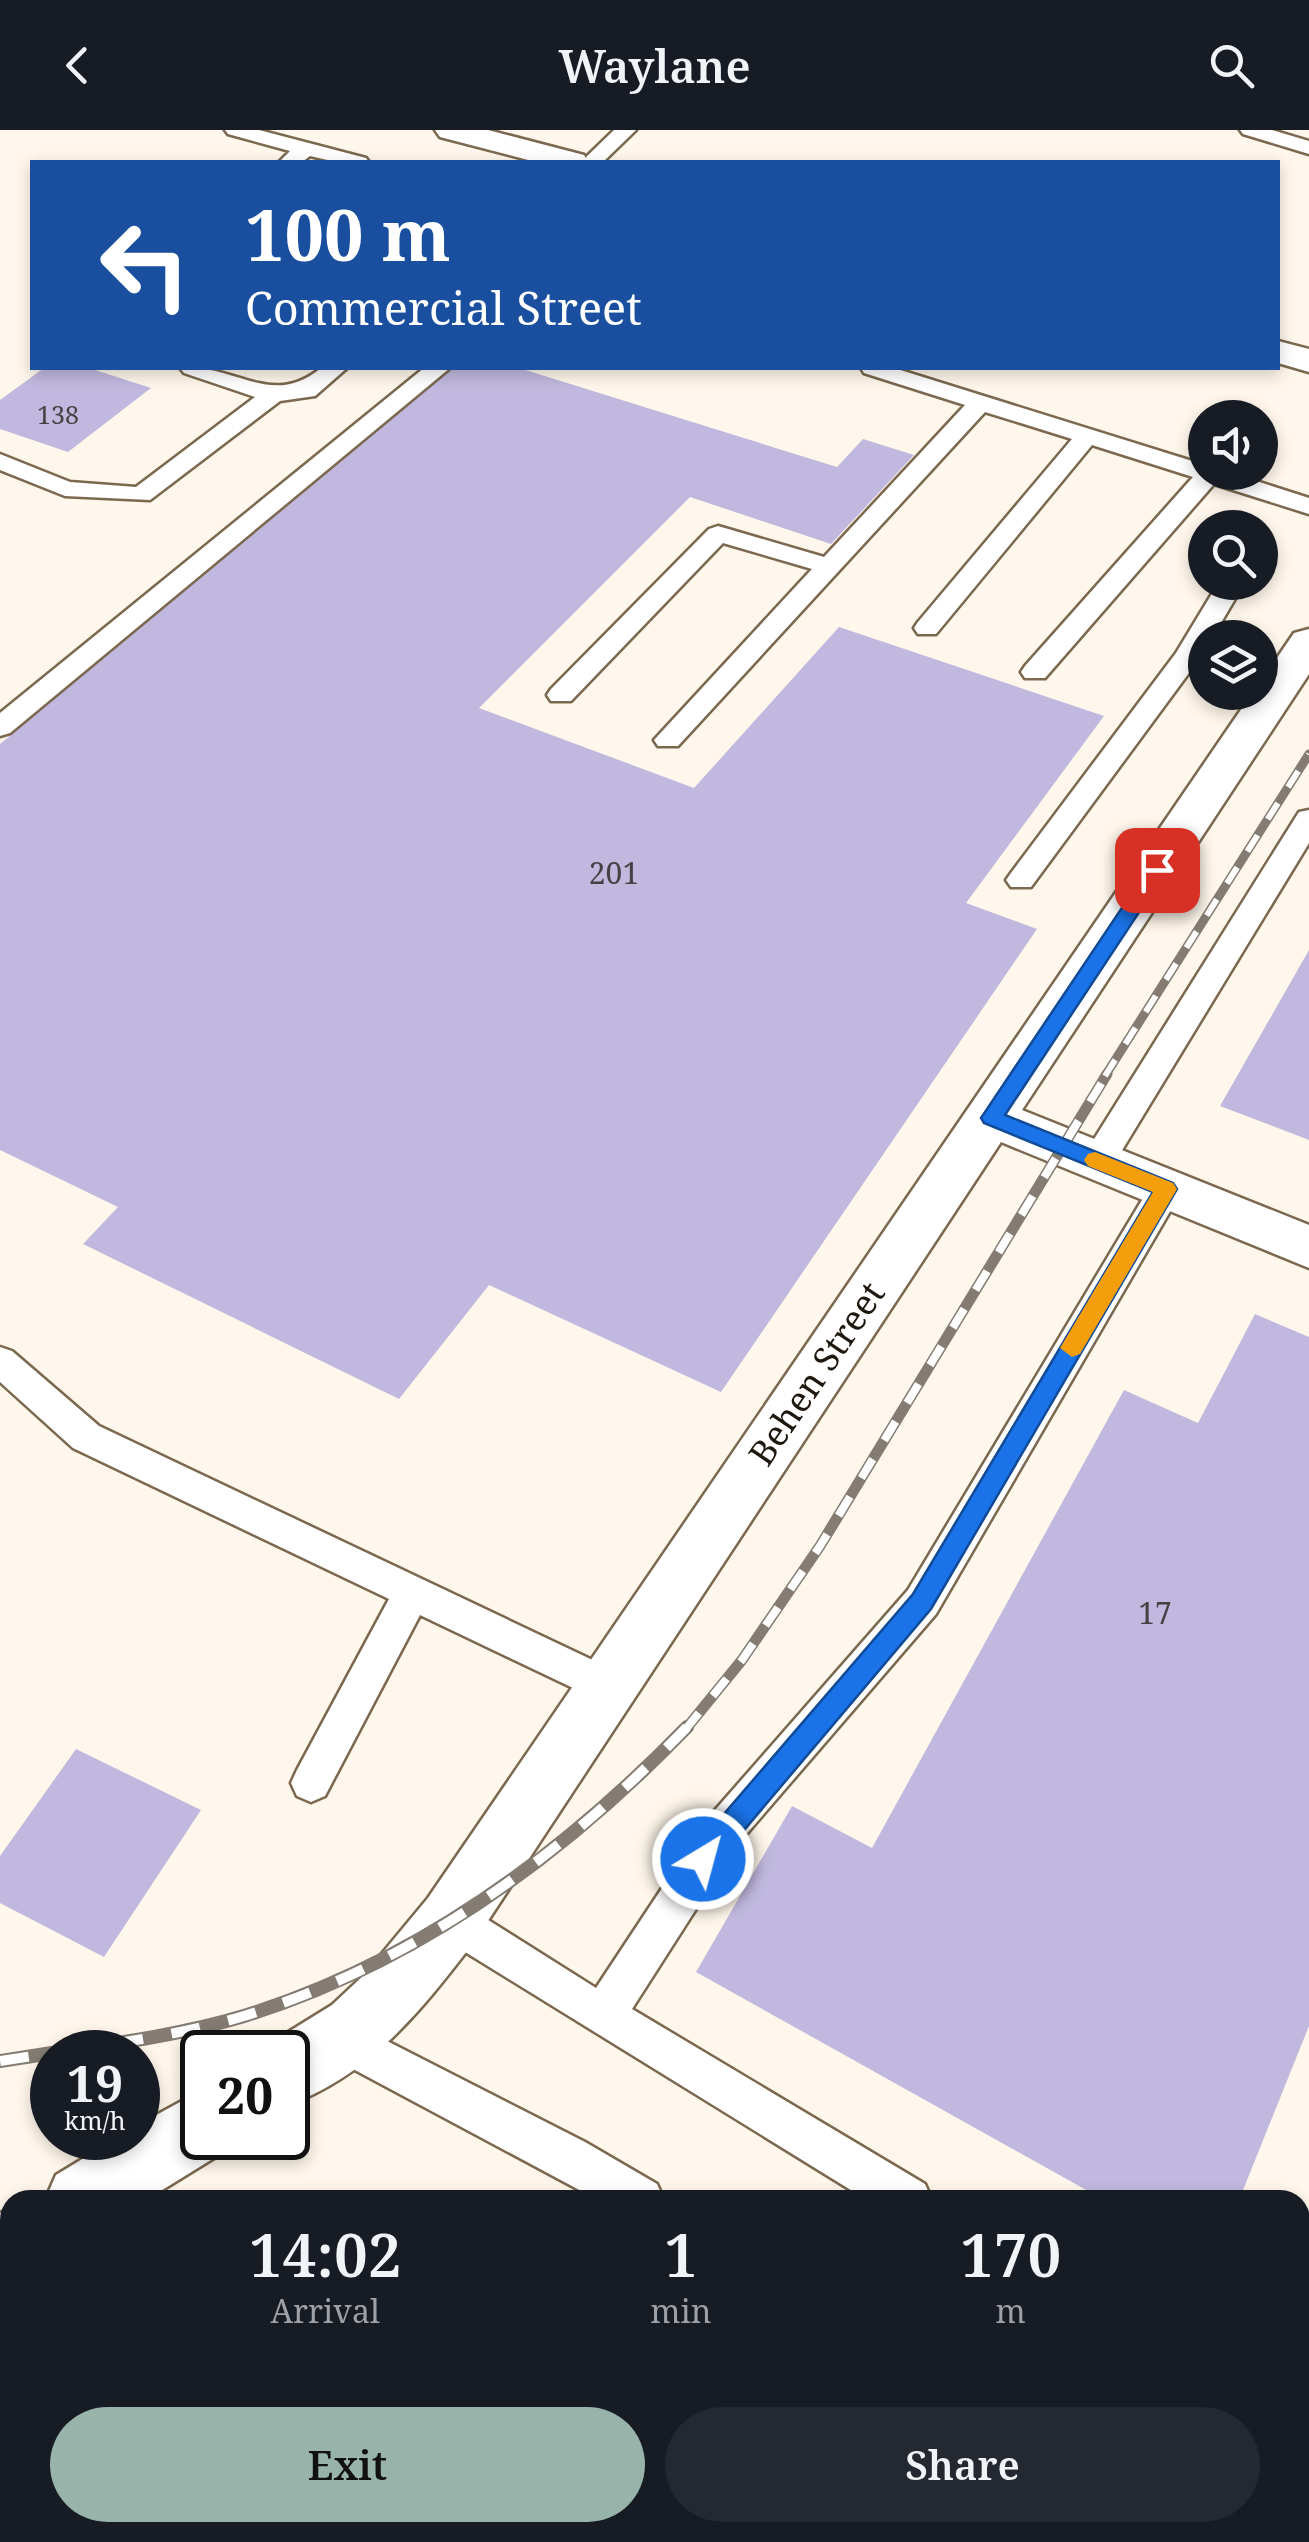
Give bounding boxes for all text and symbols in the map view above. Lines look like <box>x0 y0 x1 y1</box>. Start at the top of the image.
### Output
text: Waylane <box>558 35 751 96</box>
icon: back <box>50 38 105 93</box>
icon: search <box>1204 38 1259 93</box>
text: 100 m <box>245 186 451 282</box>
icon: left <box>80 200 210 330</box>
text: Commercial Street <box>245 277 642 338</box>
house number: 138 <box>37 397 79 431</box>
map controls <box>1188 400 1278 710</box>
button: sound <box>1188 400 1278 490</box>
button: search <box>1188 510 1278 600</box>
button: layers <box>1188 620 1278 710</box>
pin <box>1115 828 1200 913</box>
icon: arrive <box>1130 843 1185 898</box>
house number: 201 <box>589 852 639 893</box>
street label: Behen Street <box>737 1272 894 1474</box>
house number: 17 <box>1138 1592 1172 1633</box>
position arrow <box>651 1807 755 1911</box>
speed limit sign: 20 <box>180 2030 310 2160</box>
text: 19 <box>67 2049 123 2117</box>
text: km/h <box>64 2103 126 2137</box>
text: 14:02 <box>249 2213 402 2295</box>
text: 1 <box>664 2213 698 2295</box>
text: 170 <box>960 2213 1061 2295</box>
text: Arrival <box>270 2289 380 2332</box>
text: min <box>650 2289 711 2332</box>
text: m <box>996 2289 1026 2332</box>
button: Exit <box>50 2407 645 2522</box>
button: Share <box>665 2407 1260 2522</box>

